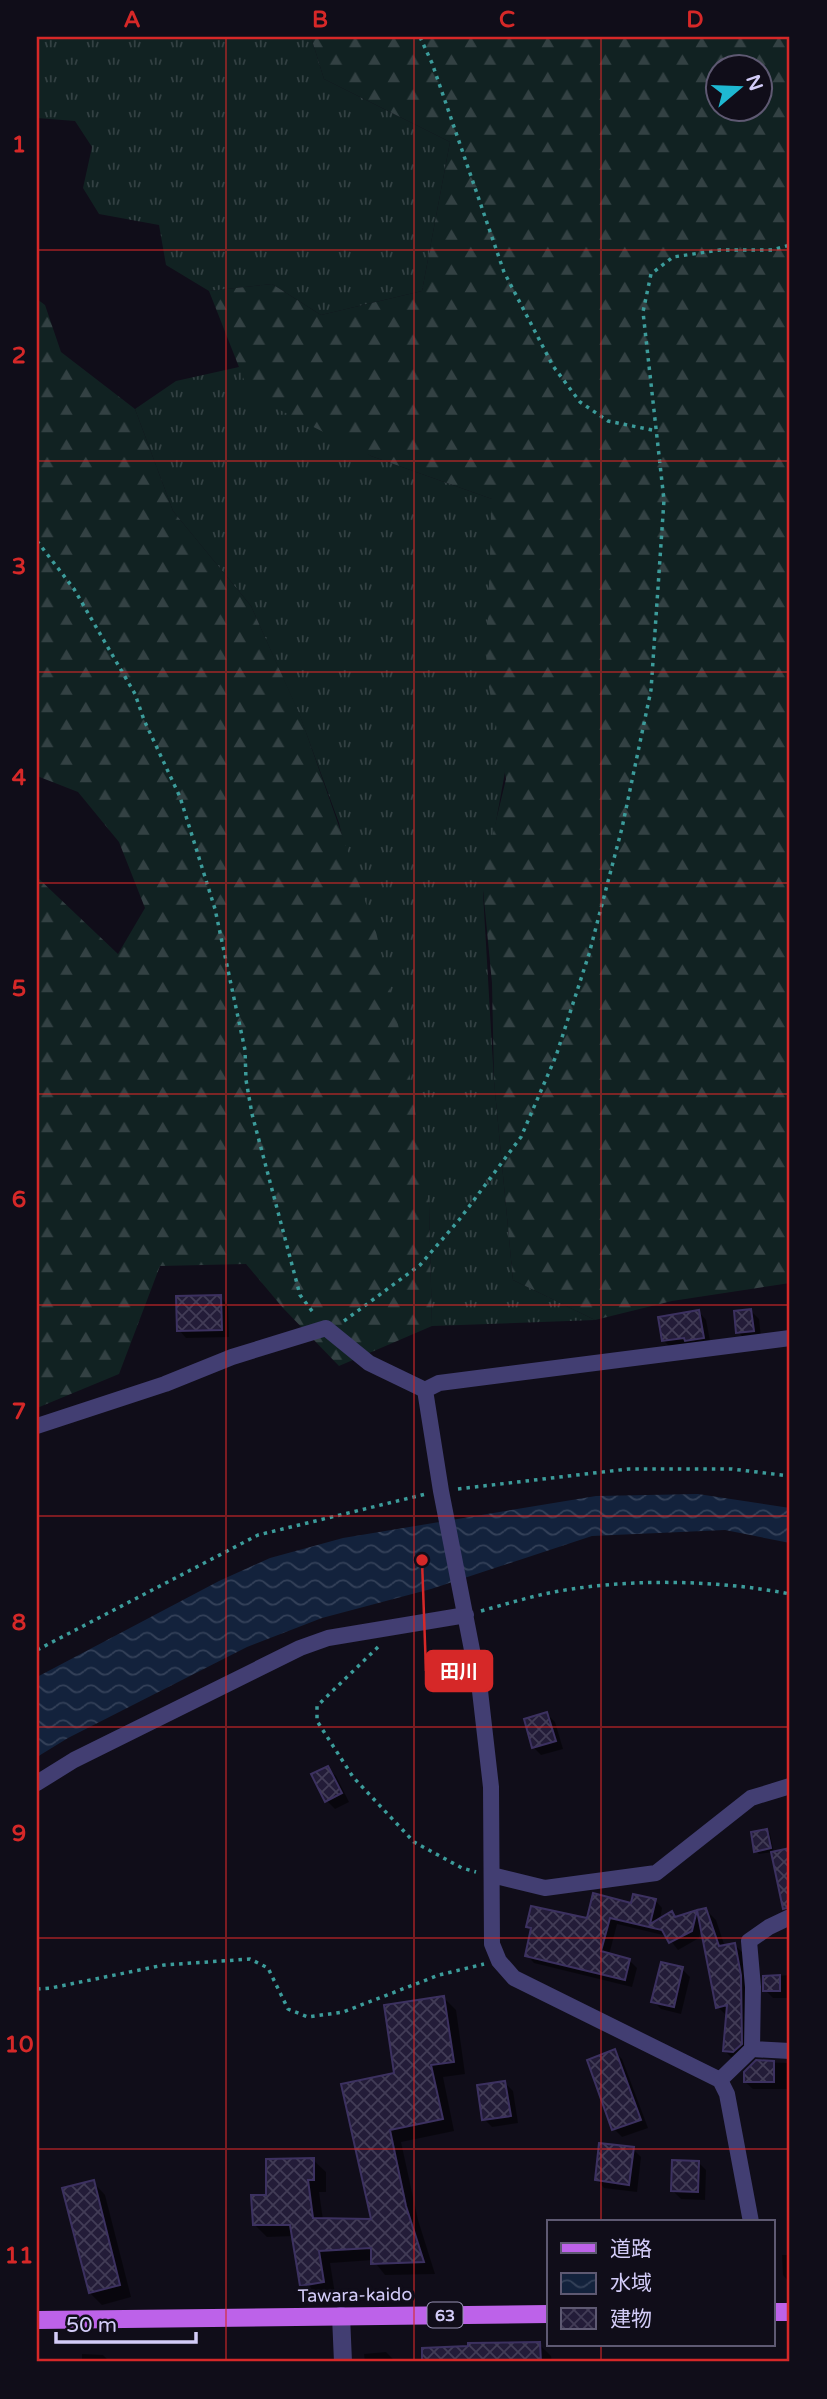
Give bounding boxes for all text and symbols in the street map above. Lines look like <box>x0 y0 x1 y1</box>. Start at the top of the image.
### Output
text: A <box>123 6 141 34</box>
text: B <box>312 6 328 34</box>
text: C <box>499 6 515 34</box>
text: D <box>686 6 704 34</box>
north arrow <box>704 52 774 122</box>
text: N <box>741 72 767 94</box>
text: 1 <box>12 131 26 159</box>
text: 2 <box>12 342 26 370</box>
text: 3 <box>12 553 26 581</box>
text: 4 <box>12 764 27 792</box>
text: 5 <box>12 975 26 1003</box>
text: 6 <box>12 1186 26 1214</box>
text: 7 <box>12 1398 26 1426</box>
text: 8 <box>12 1609 26 1637</box>
callout: 田川 <box>426 1651 492 1691</box>
text: 田川 <box>440 1661 478 1683</box>
text: 9 <box>12 1820 26 1848</box>
text: 10 <box>5 2031 33 2059</box>
legend <box>547 2220 774 2346</box>
text: 道路 <box>610 2237 652 2262</box>
text: 11 <box>5 2242 33 2270</box>
text: 水域 <box>610 2271 652 2296</box>
street label: Tawara-kaido <box>298 2283 413 2307</box>
scale bar <box>56 2301 196 2345</box>
road number: 63 <box>428 2302 462 2328</box>
text: 建物 <box>610 2307 652 2332</box>
text: 50 m <box>66 2313 117 2338</box>

